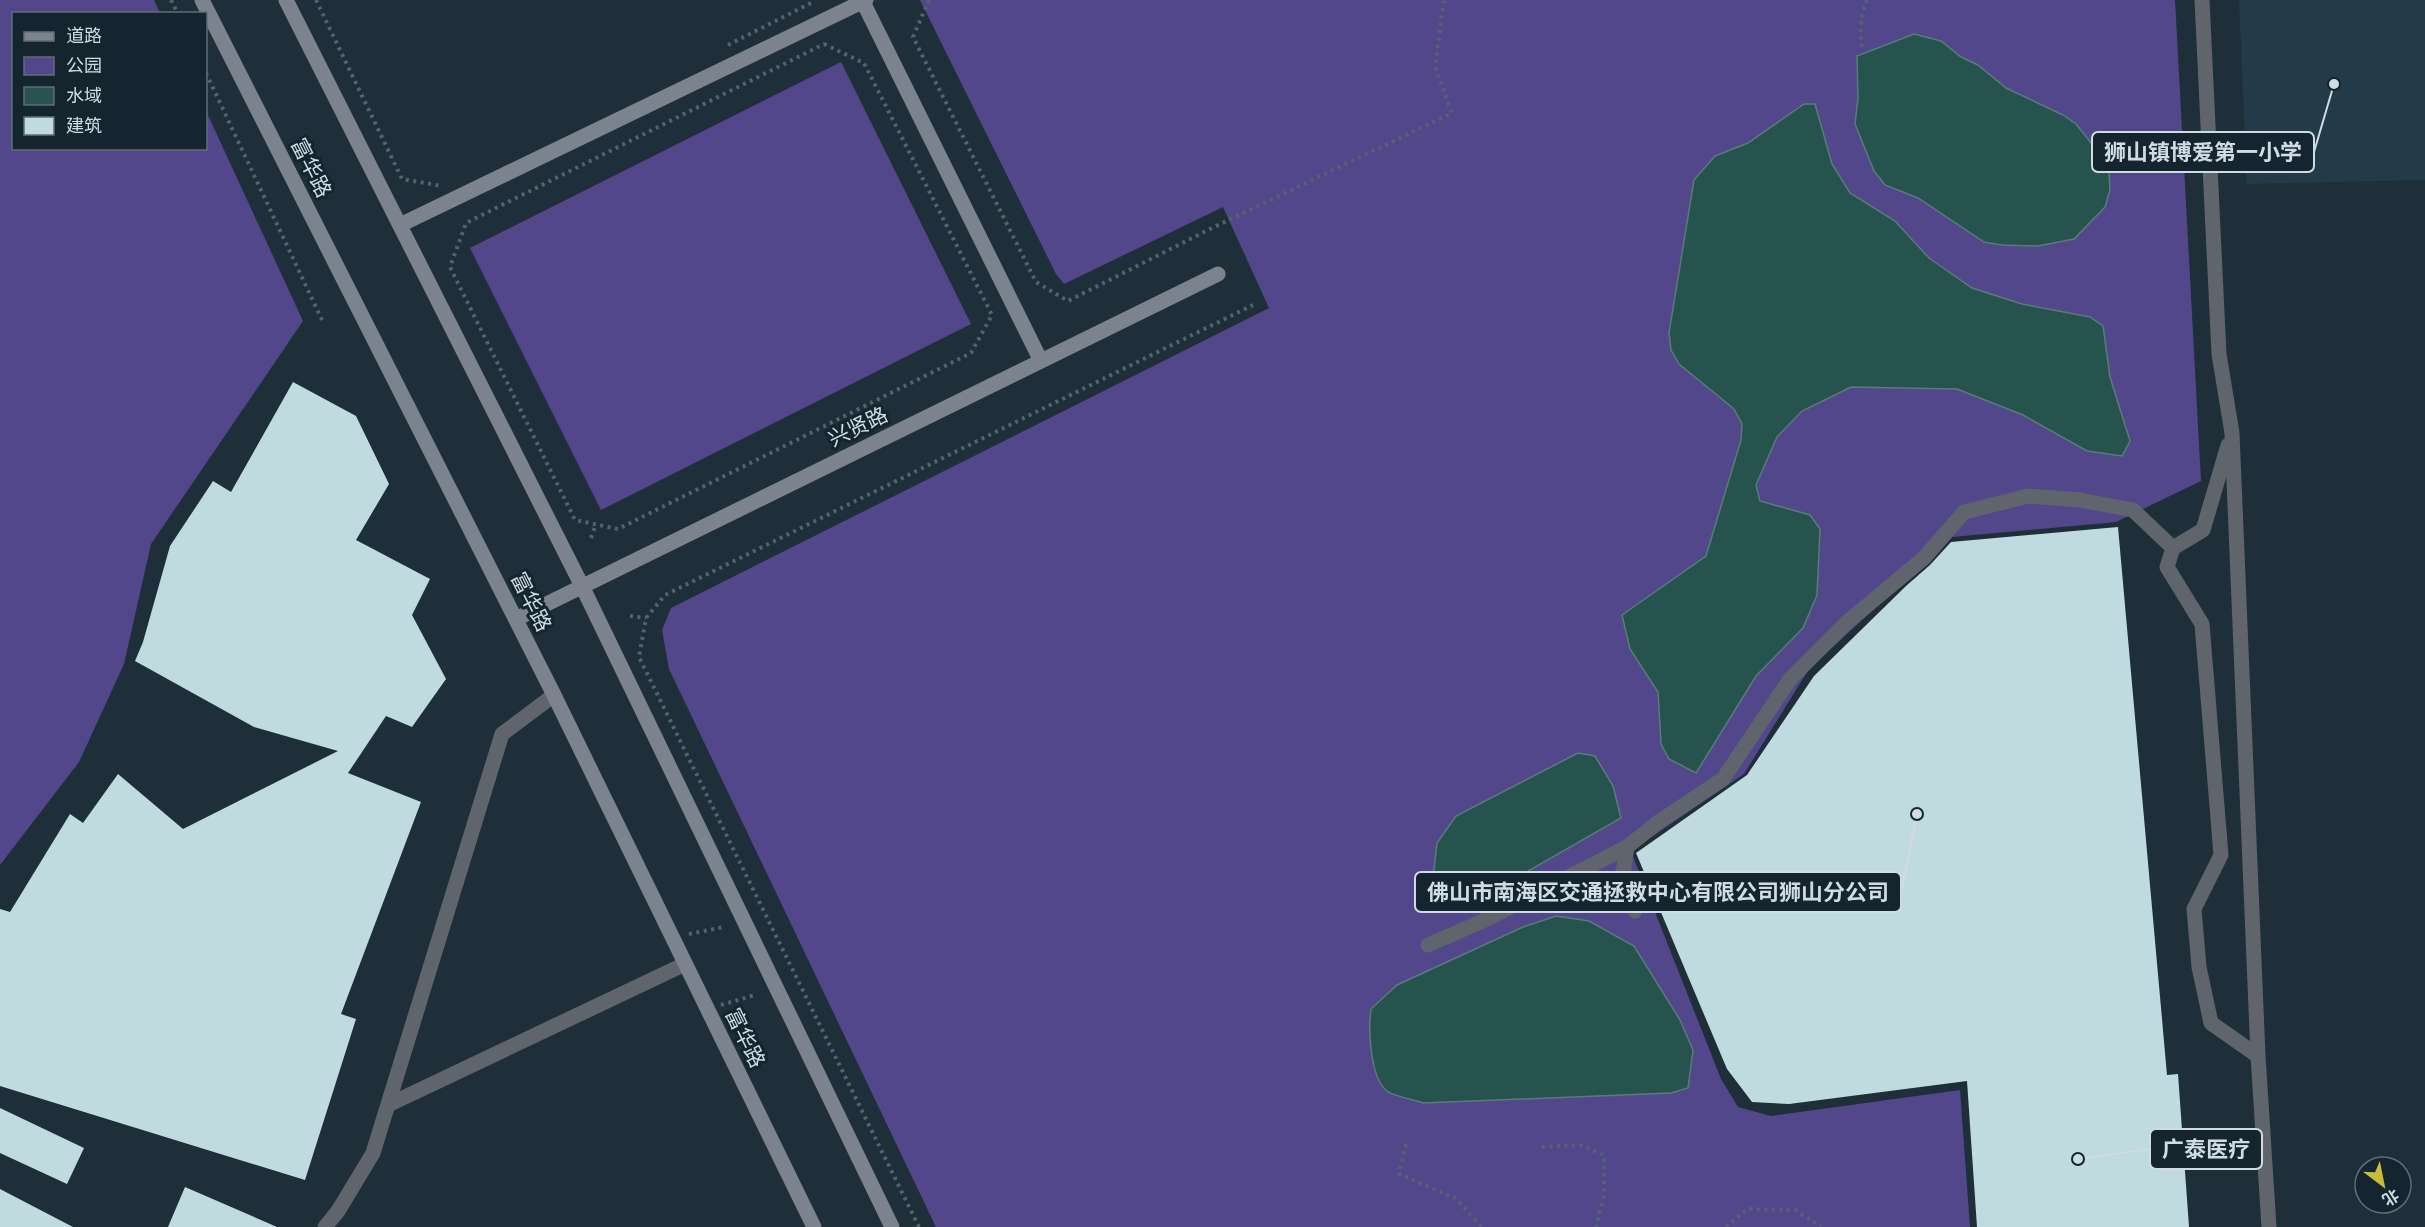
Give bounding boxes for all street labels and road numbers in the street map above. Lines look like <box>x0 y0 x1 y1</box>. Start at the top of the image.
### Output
street label: 富华路 <box>283 133 339 203</box>
street label: 兴贤路 <box>823 400 893 454</box>
street label: 富华路 <box>503 567 559 637</box>
street label: 富华路 <box>718 1003 772 1073</box>

